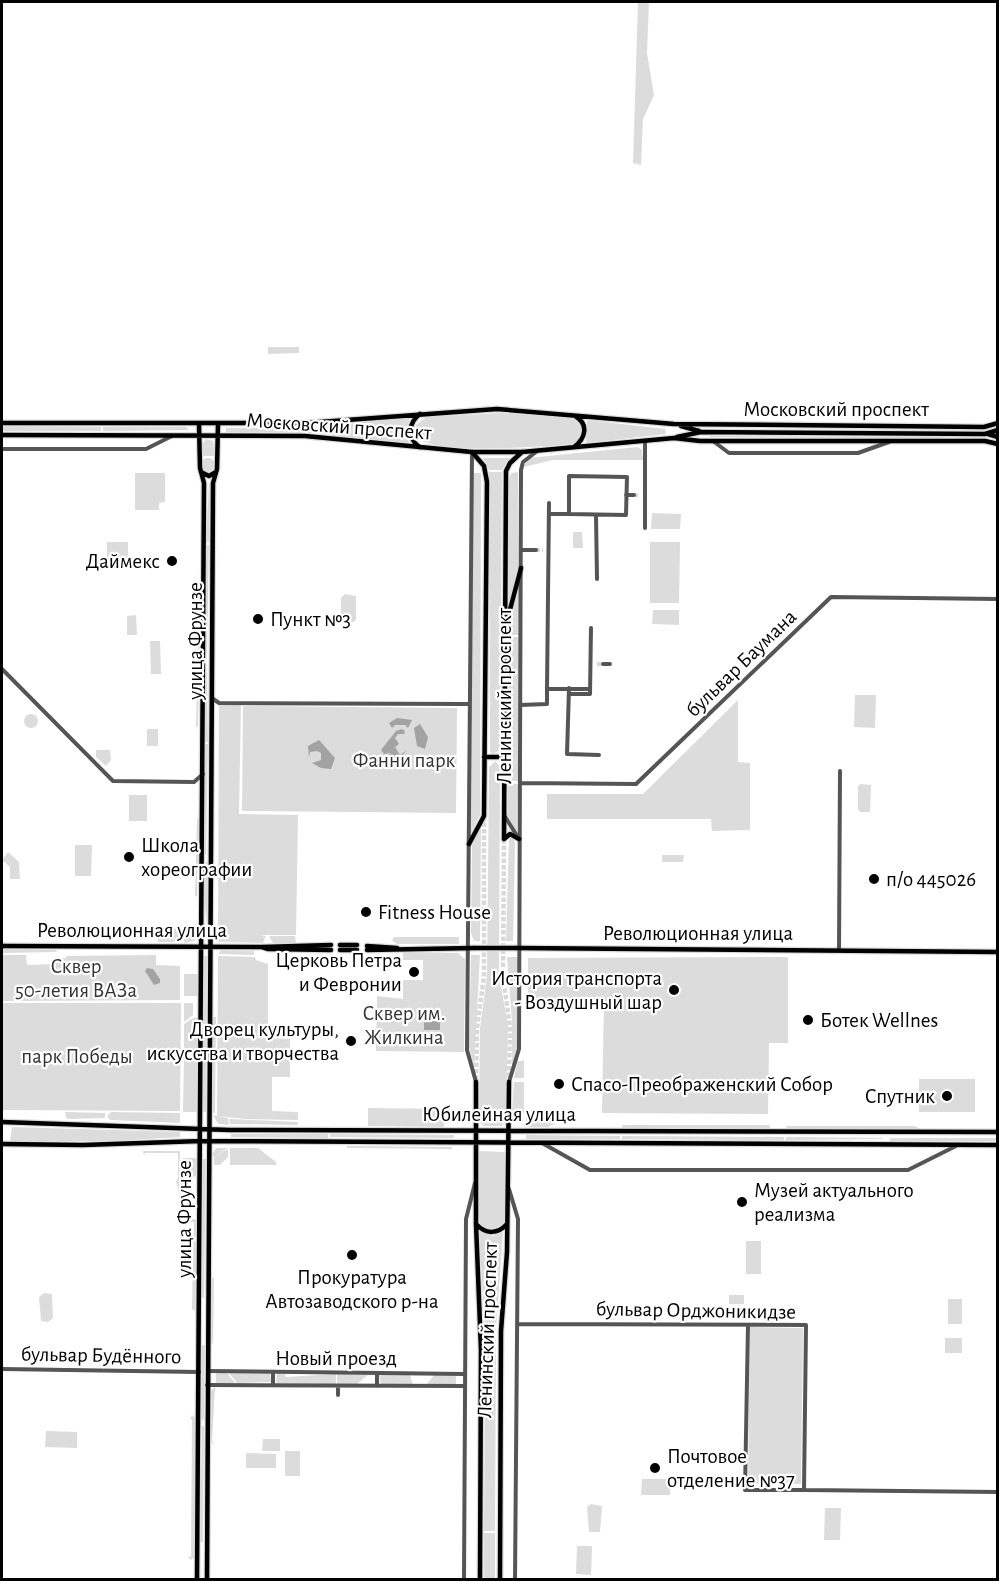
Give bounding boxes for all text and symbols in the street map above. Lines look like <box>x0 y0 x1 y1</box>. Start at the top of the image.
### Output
street label: Московский проспект <box>743 399 929 420</box>
street label: Московский проспект <box>246 410 433 443</box>
place label: Даймекс <box>86 551 160 572</box>
marker: Даймекс <box>165 554 179 568</box>
street label: улица Фрунзе <box>185 582 206 701</box>
street label: бульвар Баумана <box>682 606 801 721</box>
street label: Ленинский проспект <box>494 607 515 784</box>
place label: Пункт №3 <box>270 609 351 630</box>
marker: Пункт №3 <box>251 612 265 626</box>
park label: Фанни парк <box>353 750 456 771</box>
place label: Школа хореографии <box>141 835 252 880</box>
marker: Школа хореографии <box>122 850 136 864</box>
place label: п/о 445026 <box>886 869 976 890</box>
marker: п/о 445026 <box>867 872 881 886</box>
place label: Fitness House <box>378 902 491 923</box>
marker: Fitness House <box>359 905 373 919</box>
street label: Революционная улица <box>37 920 228 941</box>
street label: Революционная улица <box>603 923 794 944</box>
place label: Церковь Петра и Февронии <box>275 950 402 995</box>
park label: Сквер 50-летия ВАЗа <box>15 956 137 1001</box>
marker: Церковь Петра и Февронии <box>407 965 421 979</box>
place label: История транспорта - Воздушный шар <box>491 968 662 1013</box>
marker: История транспорта - Воздушный шар <box>667 983 681 997</box>
park label: Сквер им. Жилкина <box>362 1003 446 1048</box>
place label: Ботек Wellnes <box>820 1010 938 1031</box>
marker: Ботек Wellnes <box>801 1013 815 1027</box>
place label: Дворец культуры, искусства и творчества <box>146 1019 339 1064</box>
marker: Дворец культуры, искусства и творчества <box>344 1034 358 1048</box>
park label: парк Победы <box>21 1046 133 1067</box>
place label: Спасо-Преображенский Собор <box>571 1074 833 1095</box>
marker: Спасо-Преображенский Собор <box>552 1077 566 1091</box>
place label: Спутник <box>865 1086 935 1107</box>
marker: Спутник <box>940 1089 954 1103</box>
street label: Юбилейная улица <box>422 1104 576 1125</box>
street label: улица Фрунзе <box>174 1160 195 1279</box>
place label: Музей актуального реализма <box>754 1180 914 1225</box>
marker: Музей актуального реализма <box>735 1195 749 1209</box>
street label: Ленинский проспект <box>474 1241 501 1418</box>
marker: Прокуратура Автозаводского р-на <box>345 1248 359 1262</box>
place label: Прокуратура Автозаводского р-на <box>265 1267 439 1312</box>
street label: бульвар Орджоникидзе <box>596 1298 796 1323</box>
street label: бульвар Будённого <box>21 1344 181 1367</box>
street label: Новый проезд <box>275 1348 397 1369</box>
place label: Почтовое отделение №37 <box>667 1446 795 1491</box>
marker: Почтовое отделение №37 <box>648 1461 662 1475</box>

